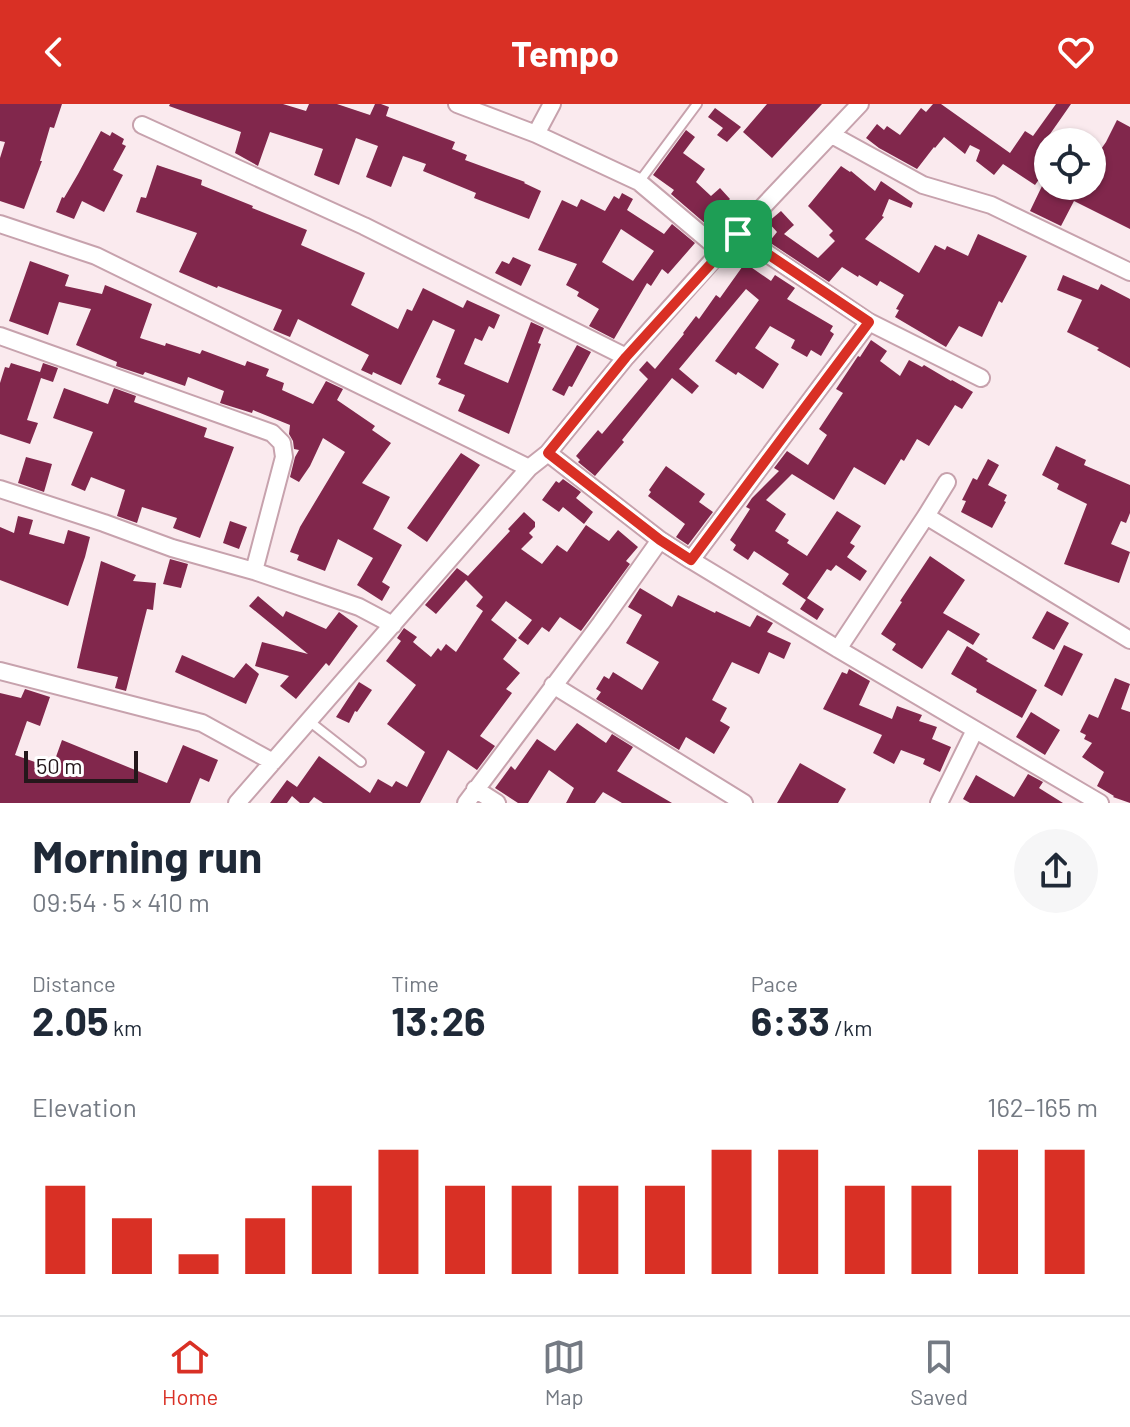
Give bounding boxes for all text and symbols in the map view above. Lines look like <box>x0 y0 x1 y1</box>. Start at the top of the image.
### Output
icon: back <box>32 30 76 74</box>
icon: heart <box>1054 30 1098 74</box>
text: Tempo <box>511 31 619 74</box>
map controls <box>1034 128 1106 200</box>
button: locate <box>1034 128 1106 200</box>
pin <box>704 200 772 268</box>
icon: arrive <box>716 212 760 256</box>
scale bar <box>24 747 138 783</box>
text: 50 m <box>36 752 82 778</box>
text: Morning run <box>32 829 262 882</box>
button: share <box>1014 829 1098 913</box>
text: 09:54 · 5 × 410 m <box>32 886 210 917</box>
text: Distance <box>32 970 116 996</box>
text: Time <box>391 970 439 996</box>
text: Pace <box>751 970 798 996</box>
text: 2.05 <box>32 996 109 1044</box>
text: 13:26 <box>391 996 486 1044</box>
text: 6:33 <box>751 996 830 1044</box>
text: km <box>109 1014 142 1040</box>
text: /km <box>830 1014 872 1040</box>
text: Elevation <box>32 1091 137 1122</box>
text: 162–165 m <box>987 1091 1098 1122</box>
tab: Home <box>162 1335 218 1409</box>
tab: Map <box>542 1335 586 1409</box>
tab: Saved <box>910 1335 968 1409</box>

